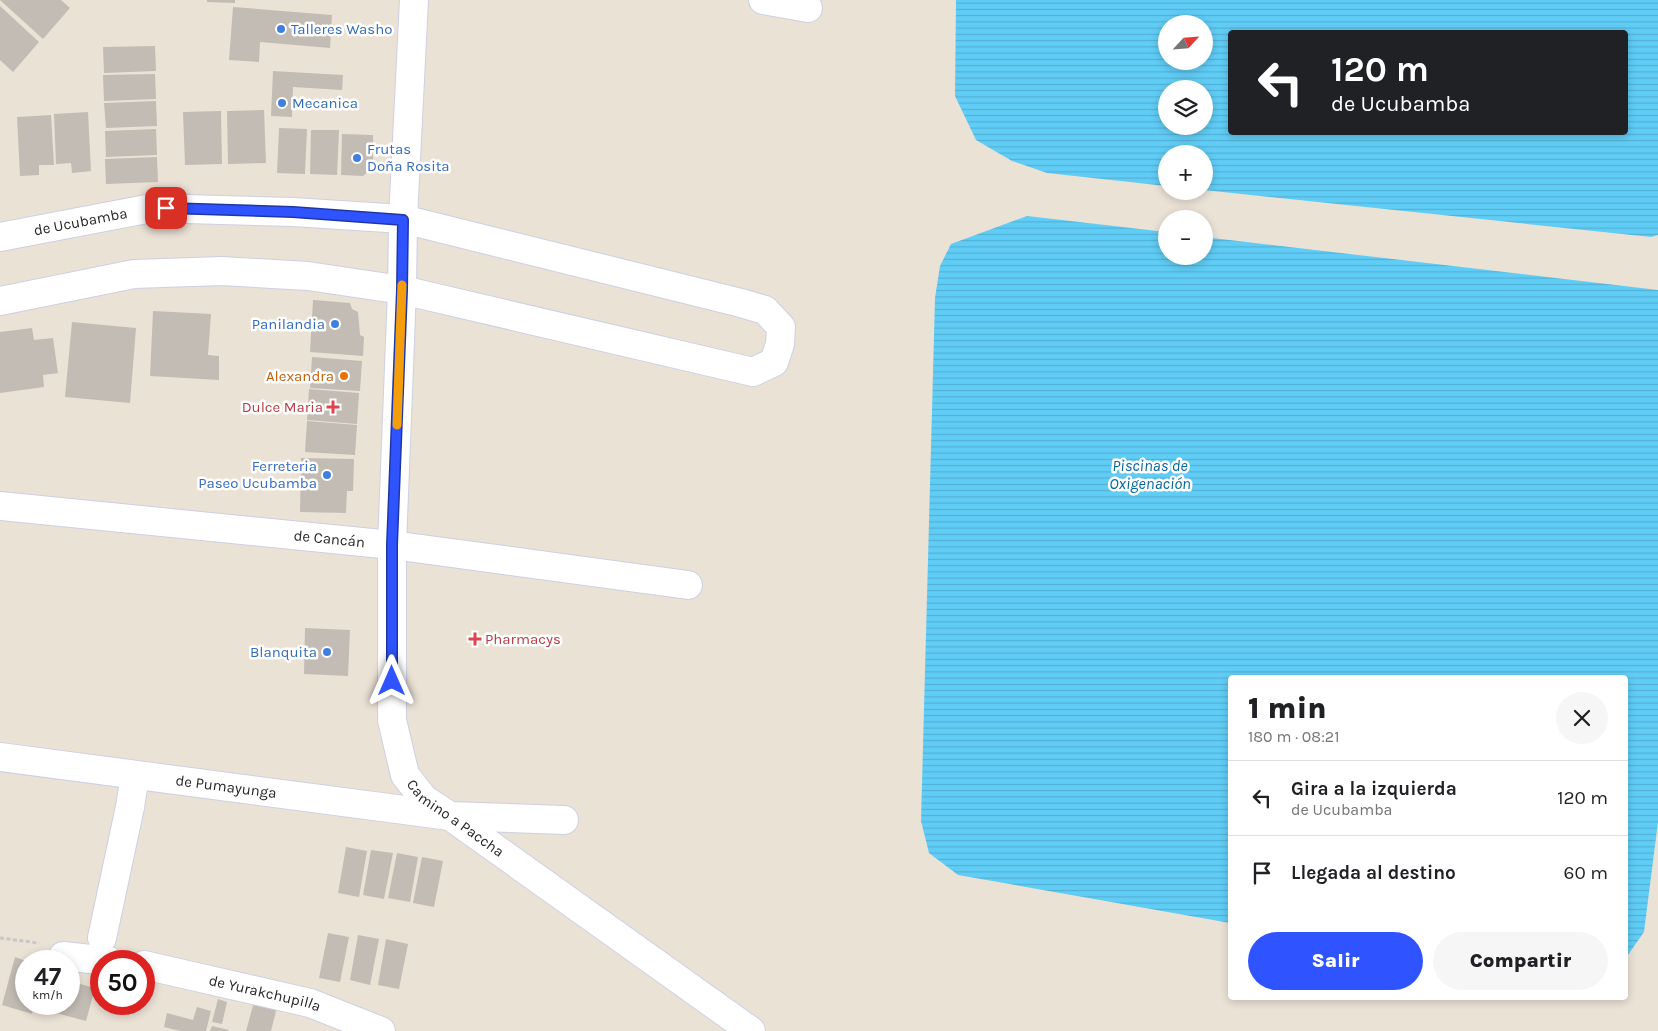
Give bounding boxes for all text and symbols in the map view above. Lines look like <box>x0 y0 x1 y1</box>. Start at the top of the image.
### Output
north arrow <box>1158 15 1212 70</box>
map controls <box>1158 15 1213 265</box>
place label: Talleres Washo <box>291 20 392 38</box>
marker: Talleres Washo <box>275 23 287 35</box>
text: 120 m <box>1331 49 1429 90</box>
icon: left <box>1248 50 1313 115</box>
button: layers <box>1158 80 1213 135</box>
text: de Ucubamba <box>1331 91 1470 117</box>
place label: Mecanica <box>292 94 358 112</box>
marker: Mecanica <box>276 97 288 109</box>
place label: Frutas Doña Rosita <box>367 140 450 175</box>
button: + <box>1158 145 1213 200</box>
marker: Frutas Doña Rosita <box>351 152 363 164</box>
pin <box>145 187 187 229</box>
icon: arrive <box>152 194 180 222</box>
street label: de Ucubamba <box>32 204 129 239</box>
button: − <box>1158 210 1213 265</box>
place label: Panilandia <box>252 315 325 333</box>
marker: Panilandia <box>329 318 341 330</box>
place label: Alexandra <box>266 367 334 385</box>
marker: Alexandra <box>338 370 350 382</box>
place label: Dulce Maria <box>242 398 323 416</box>
marker: Dulce Maria <box>327 401 339 413</box>
water label: Piscinas de Oxigenación <box>1109 456 1191 493</box>
place label: Ferreteria Paseo Ucubamba <box>198 457 317 492</box>
marker: Ferreteria Paseo Ucubamba <box>321 469 333 481</box>
street label: de Cancán <box>293 526 366 551</box>
place label: Pharmacys <box>485 630 561 648</box>
marker: Pharmacys <box>469 633 481 645</box>
place label: Blanquita <box>250 643 317 661</box>
marker: Blanquita <box>321 646 333 658</box>
position arrow <box>365 654 417 706</box>
text: 1 min <box>1248 690 1327 726</box>
button: close <box>1556 692 1608 744</box>
text: 180 m · 08:21 <box>1248 727 1339 746</box>
street label: de Pumayunga <box>174 771 278 802</box>
street label: Camino a Paccha <box>403 776 508 861</box>
text: Gira a la izquierda <box>1291 778 1457 800</box>
icon: left <box>1248 784 1276 812</box>
text: 120 m <box>1557 787 1608 809</box>
text: de Ucubamba <box>1291 800 1392 819</box>
icon: arrive <box>1248 859 1276 887</box>
text: Llegada al destino <box>1291 862 1456 884</box>
text: 60 m <box>1564 862 1608 884</box>
button: Salir <box>1248 932 1423 990</box>
button: Compartir <box>1433 932 1608 990</box>
speed limit sign: 50 <box>90 950 155 1015</box>
text: 47 <box>34 962 61 991</box>
street label: de Yurakchupilla <box>207 971 323 1015</box>
text: km/h <box>32 988 63 1002</box>

